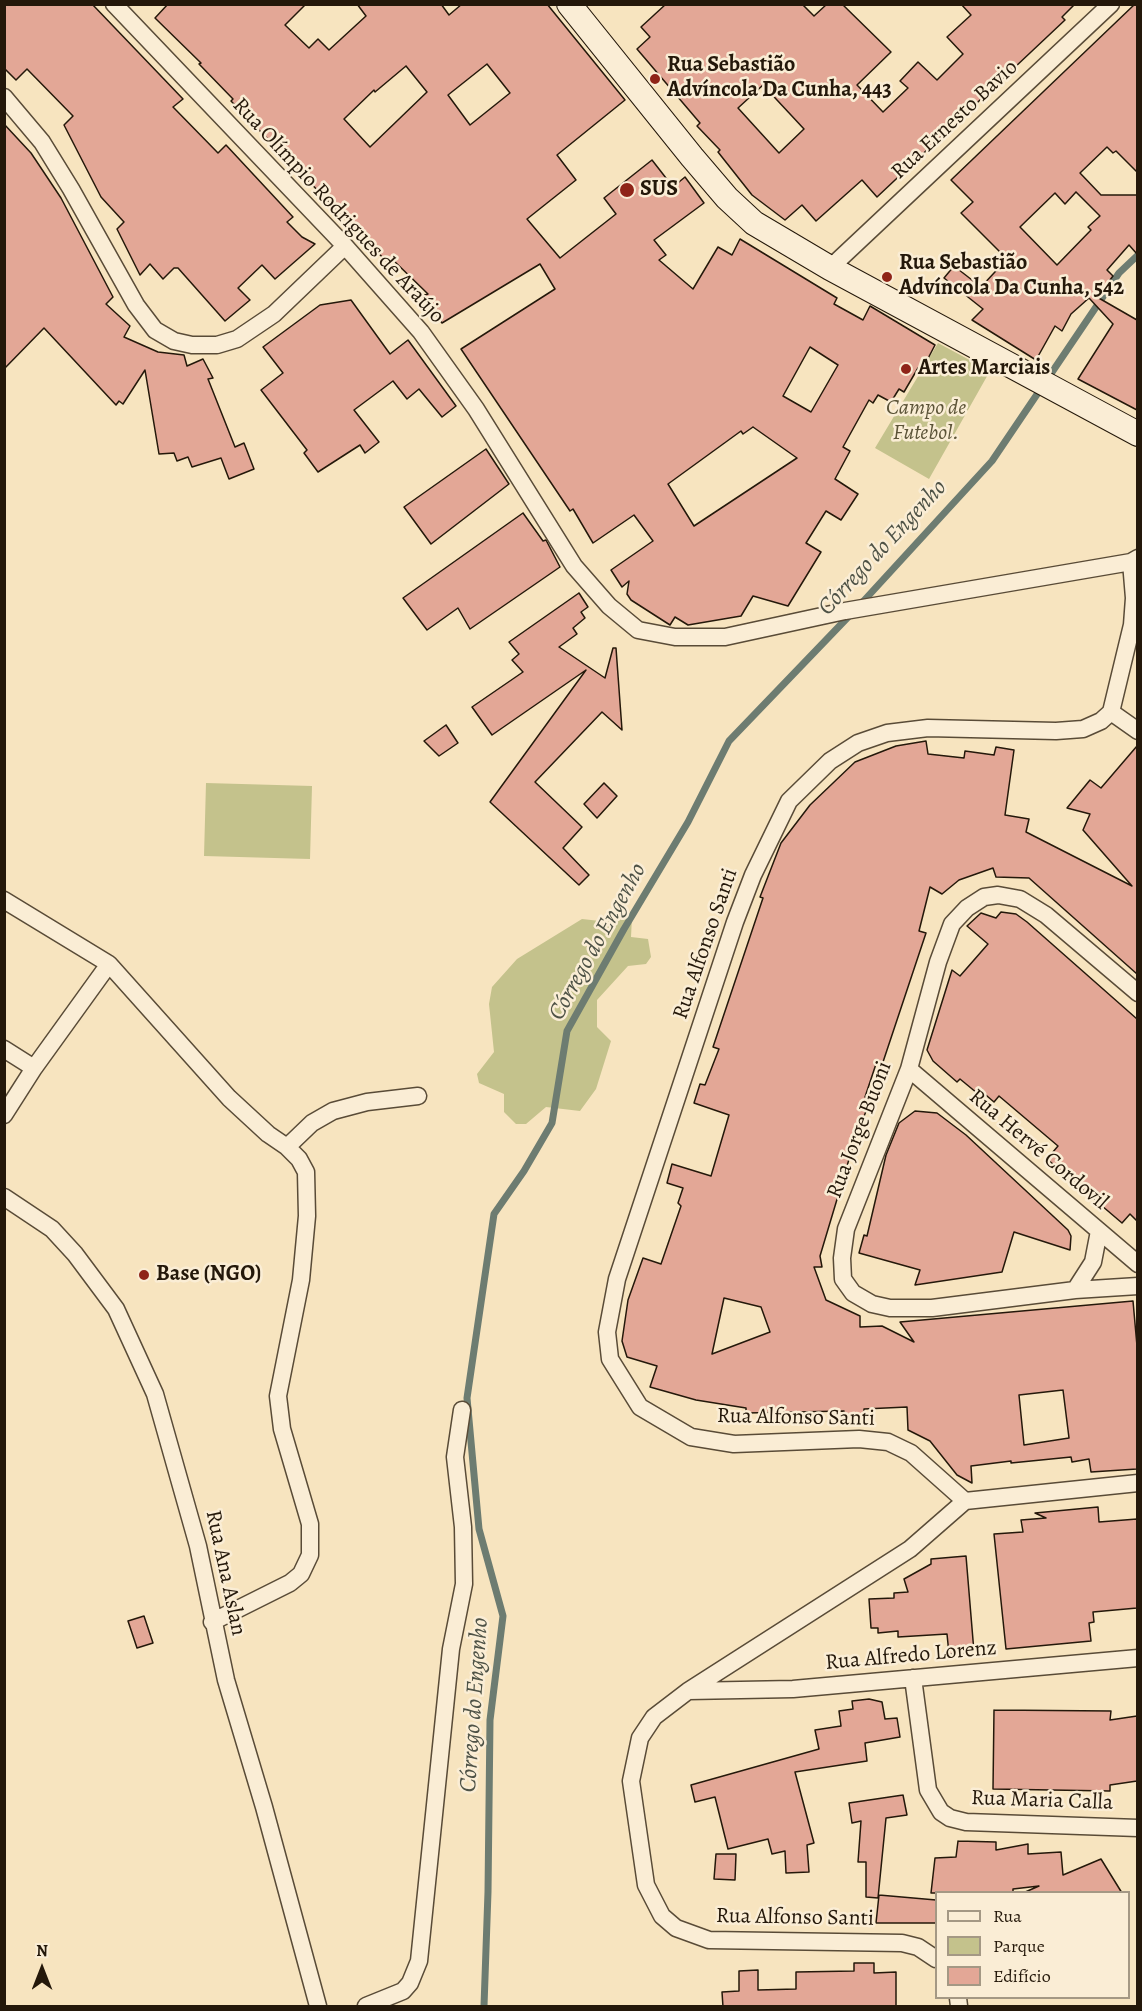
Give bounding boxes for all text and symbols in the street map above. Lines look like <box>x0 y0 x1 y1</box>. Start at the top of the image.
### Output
place label: Rua Sebastião Advíncola Da Cunha, 443 <box>667 53 892 104</box>
street label: Rua Ernesto Bavio <box>886 55 1024 185</box>
marker: Rua Sebastião Advíncola Da Cunha, 443 <box>648 72 662 86</box>
street label: Rua Olímpio Rodrigues de Araújo <box>226 93 450 329</box>
place label: SUS <box>640 177 678 203</box>
marker: SUS <box>618 181 636 199</box>
place label: Rua Sebastião Advíncola Da Cunha, 542 <box>899 251 1124 302</box>
marker: Rua Sebastião Advíncola Da Cunha, 542 <box>880 270 894 284</box>
place label: Artes Marciais <box>918 356 1050 382</box>
marker: Artes Marciais <box>899 362 913 376</box>
park label: Campo de Futebol. <box>886 396 966 448</box>
water label: Córrego do Engenho <box>813 474 953 622</box>
water label: Córrego do Engenho <box>543 858 653 1026</box>
street label: Rua Alfonso Santi <box>668 865 744 1023</box>
street label: Rua Jorge Buoni <box>822 1058 898 1202</box>
street label: Rua Hervé Cordovil <box>963 1084 1113 1216</box>
place label: Base (NGO) <box>156 1262 261 1288</box>
marker: Base (NGO) <box>137 1268 151 1282</box>
street label: Rua Alfonso Santi <box>717 1403 875 1433</box>
street label: Rua Ana Aslan <box>199 1508 251 1638</box>
water label: Córrego do Engenho <box>455 1617 495 1793</box>
street label: Rua Alfredo Lorenz <box>824 1635 998 1677</box>
street label: Rua Maria Calla <box>970 1785 1114 1817</box>
legend <box>935 1891 1130 1999</box>
street label: Rua Alfonso Santi <box>716 1903 874 1933</box>
text: Rua <box>993 1904 1022 1928</box>
text: Parque <box>993 1934 1045 1958</box>
north arrow <box>12 1939 72 1999</box>
text: N <box>36 1940 48 1962</box>
text: Edifício <box>993 1964 1051 1988</box>

